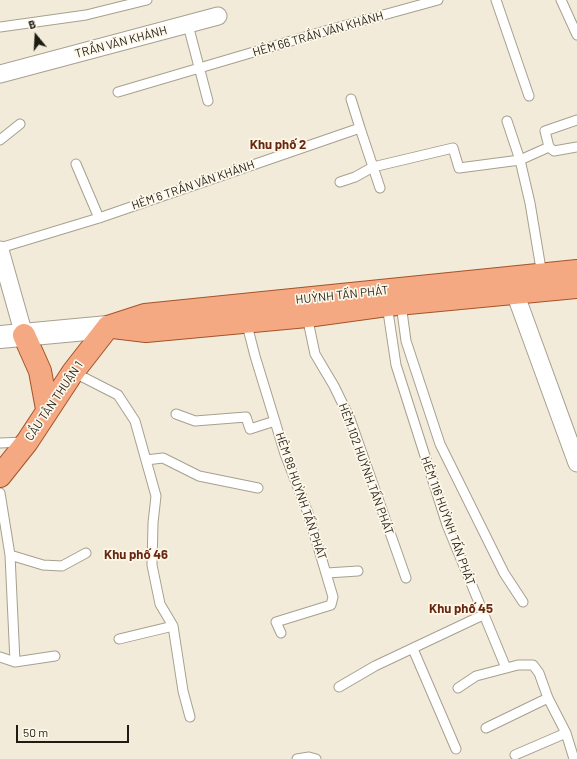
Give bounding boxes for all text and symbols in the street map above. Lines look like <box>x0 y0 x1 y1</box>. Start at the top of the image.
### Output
street label: HẺM 66 TRẦN VĂN KHÁNH <box>251 8 385 60</box>
north arrow <box>16 16 56 56</box>
text: B <box>27 17 37 31</box>
street label: TRẦN VĂN KHÁNH <box>73 23 169 61</box>
district label: Khu phố 2 <box>250 137 306 153</box>
street label: HẺM 6 TRẦN VĂN KHÁNH <box>130 157 256 213</box>
street label: HUỲNH TẤN PHÁT <box>295 283 389 307</box>
street label: CẦU TÂN THUẬN 1 <box>22 358 86 444</box>
street label: HẺM 102 HUỲNH TẤN PHÁT <box>335 401 397 537</box>
street label: HẺM 88 HUỲNH TẤN PHÁT <box>272 430 330 562</box>
street label: HẺM 116 HUỲNH TẤN PHÁT <box>418 455 478 587</box>
district label: Khu phố 46 <box>104 547 168 563</box>
district label: Khu phố 45 <box>429 601 493 617</box>
scale bar <box>18 717 131 743</box>
text: 50 m <box>23 725 48 739</box>

